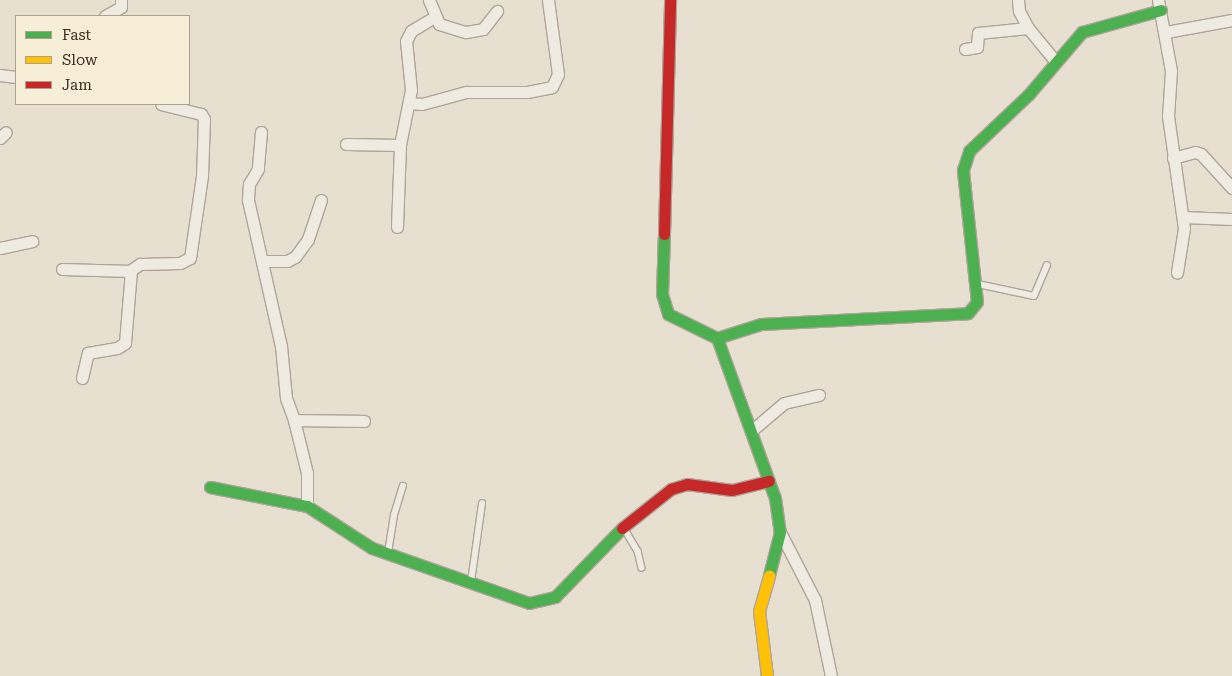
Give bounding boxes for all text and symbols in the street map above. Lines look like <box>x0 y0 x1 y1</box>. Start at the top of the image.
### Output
legend <box>15 15 190 105</box>
text: Fast <box>62 26 91 44</box>
text: Slow <box>62 51 97 69</box>
text: Jam <box>62 76 92 94</box>

